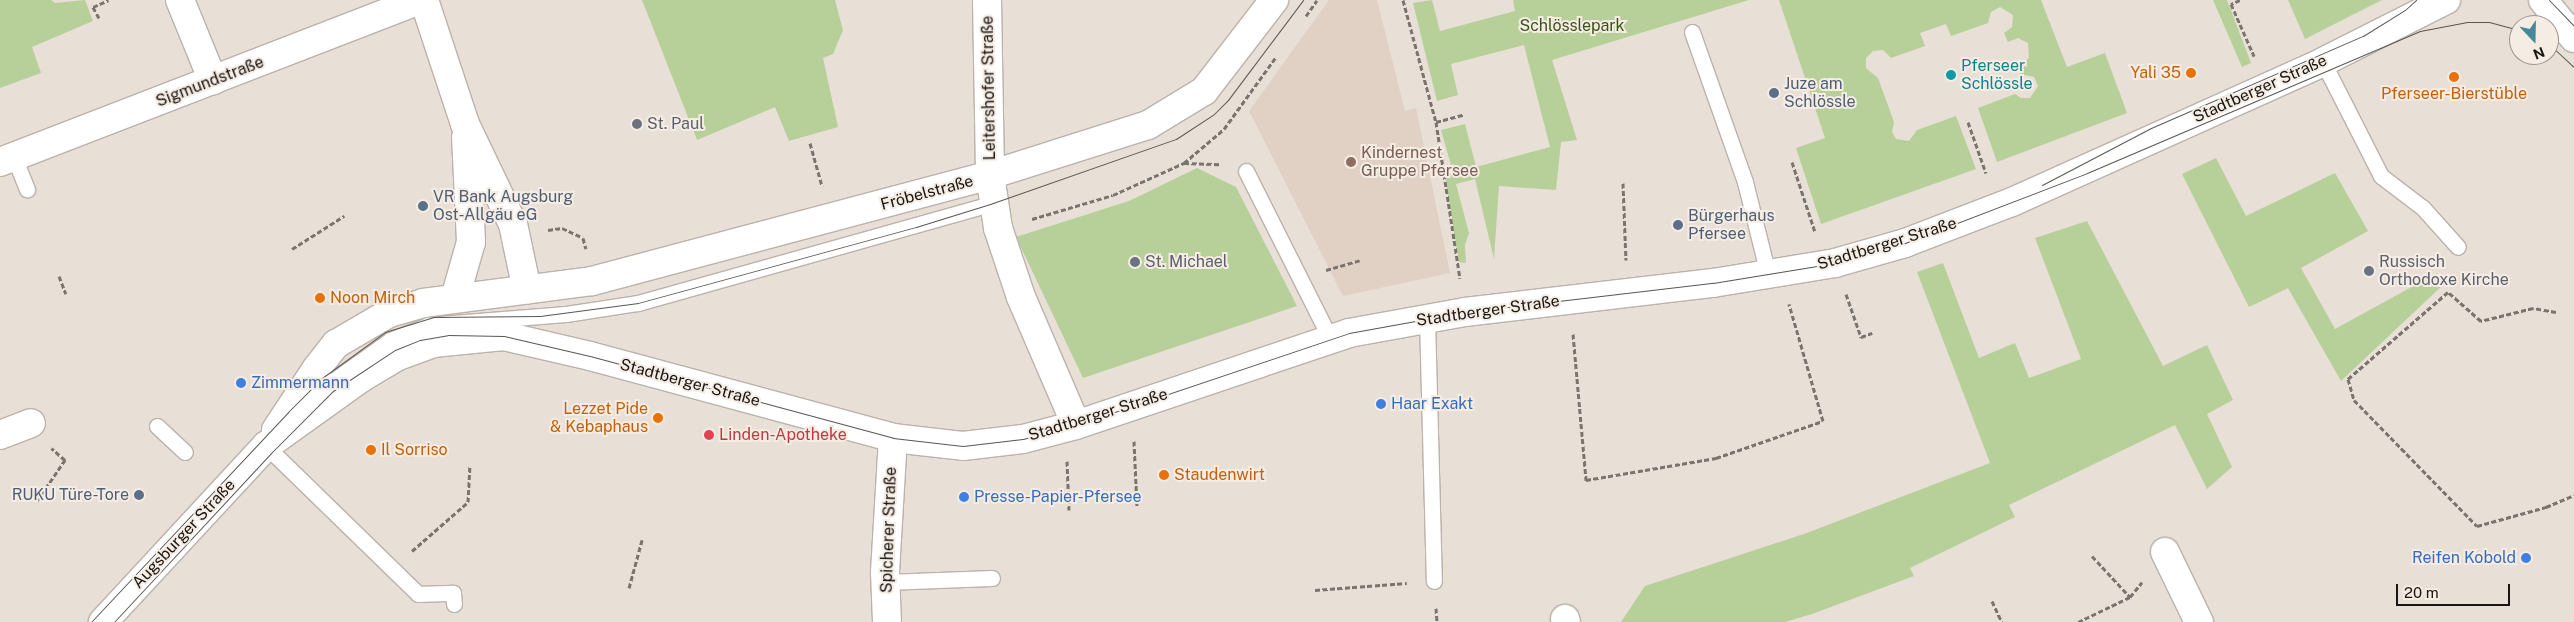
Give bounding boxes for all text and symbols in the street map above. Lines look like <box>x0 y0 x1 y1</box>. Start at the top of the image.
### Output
north arrow <box>2509 15 2559 65</box>
street label: Leitershofer Straße <box>978 16 1000 160</box>
park label: Schlösslepark <box>1519 16 1625 36</box>
text: N <box>2531 44 2547 62</box>
street label: Stadtberger Straße <box>2190 51 2330 127</box>
street label: Sigmundstraße <box>153 53 267 111</box>
place label: Pferseer Schlössle <box>1961 56 2033 94</box>
place label: Yali 35 <box>2131 63 2181 83</box>
marker: Yali 35 <box>2185 67 2197 79</box>
marker: Pferseer Schlössle <box>1945 69 1957 81</box>
marker: Pferseer-Bierstüble <box>2448 71 2460 83</box>
place label: Juze am Schlössle <box>1784 74 1856 112</box>
place label: Pferseer-Bierstüble <box>2381 84 2527 104</box>
marker: Juze am Schlössle <box>1768 87 1780 99</box>
place label: St. Paul <box>647 114 704 134</box>
marker: St. Paul <box>631 118 643 130</box>
place label: Kindernest Gruppe Pfersee <box>1361 143 1478 181</box>
marker: Kindernest Gruppe Pfersee <box>1345 156 1357 168</box>
street label: Fröbelstraße <box>878 171 976 215</box>
place label: VR Bank Augsburg Ost-Allgäu eG <box>433 187 573 225</box>
marker: VR Bank Augsburg Ost-Allgäu eG <box>417 200 429 212</box>
place label: Bürgerhaus Pfersee <box>1688 206 1775 244</box>
street label: Stadtberger Straße <box>1815 214 1959 274</box>
marker: Bürgerhaus Pfersee <box>1672 219 1684 231</box>
place label: St. Michael <box>1145 252 1228 272</box>
place label: Russisch Orthodoxe Kirche <box>2379 252 2509 290</box>
marker: St. Michael <box>1129 256 1141 268</box>
marker: Russisch Orthodoxe Kirche <box>2363 265 2375 277</box>
place label: Noon Mirch <box>330 288 415 308</box>
street label: Stadtberger Straße <box>1415 291 1561 331</box>
marker: Noon Mirch <box>314 292 326 304</box>
street label: Stadtberger Straße <box>618 355 762 411</box>
place label: Zimmermann <box>251 373 349 393</box>
marker: Zimmermann <box>235 377 247 389</box>
street label: Stadtberger Straße <box>1026 385 1170 445</box>
place label: Haar Exakt <box>1391 394 1473 414</box>
marker: Haar Exakt <box>1375 398 1387 410</box>
place label: Lezzet Pide & Kebaphaus <box>550 399 648 437</box>
marker: Lezzet Pide & Kebaphaus <box>652 412 664 424</box>
place label: Linden-Apotheke <box>719 425 847 445</box>
marker: Linden-Apotheke <box>703 429 715 441</box>
place label: Il Sorriso <box>381 440 448 460</box>
marker: Il Sorriso <box>365 444 377 456</box>
place label: Staudenwirt <box>1174 465 1265 485</box>
street label: Spicherer Straße <box>877 467 901 593</box>
marker: Staudenwirt <box>1158 469 1170 481</box>
street label: Augsburger Straße <box>129 476 239 592</box>
place label: RUKU Türe-Tore <box>12 485 129 505</box>
place label: Presse-Papier-Pfersee <box>974 487 1142 507</box>
marker: RUKU Türe-Tore <box>133 489 145 501</box>
marker: Presse-Papier-Pfersee <box>958 491 970 503</box>
place label: Reifen Kobold <box>2412 548 2516 568</box>
marker: Reifen Kobold <box>2520 552 2532 564</box>
scale bar <box>2399 574 2513 606</box>
text: 20 m <box>2404 584 2439 601</box>

